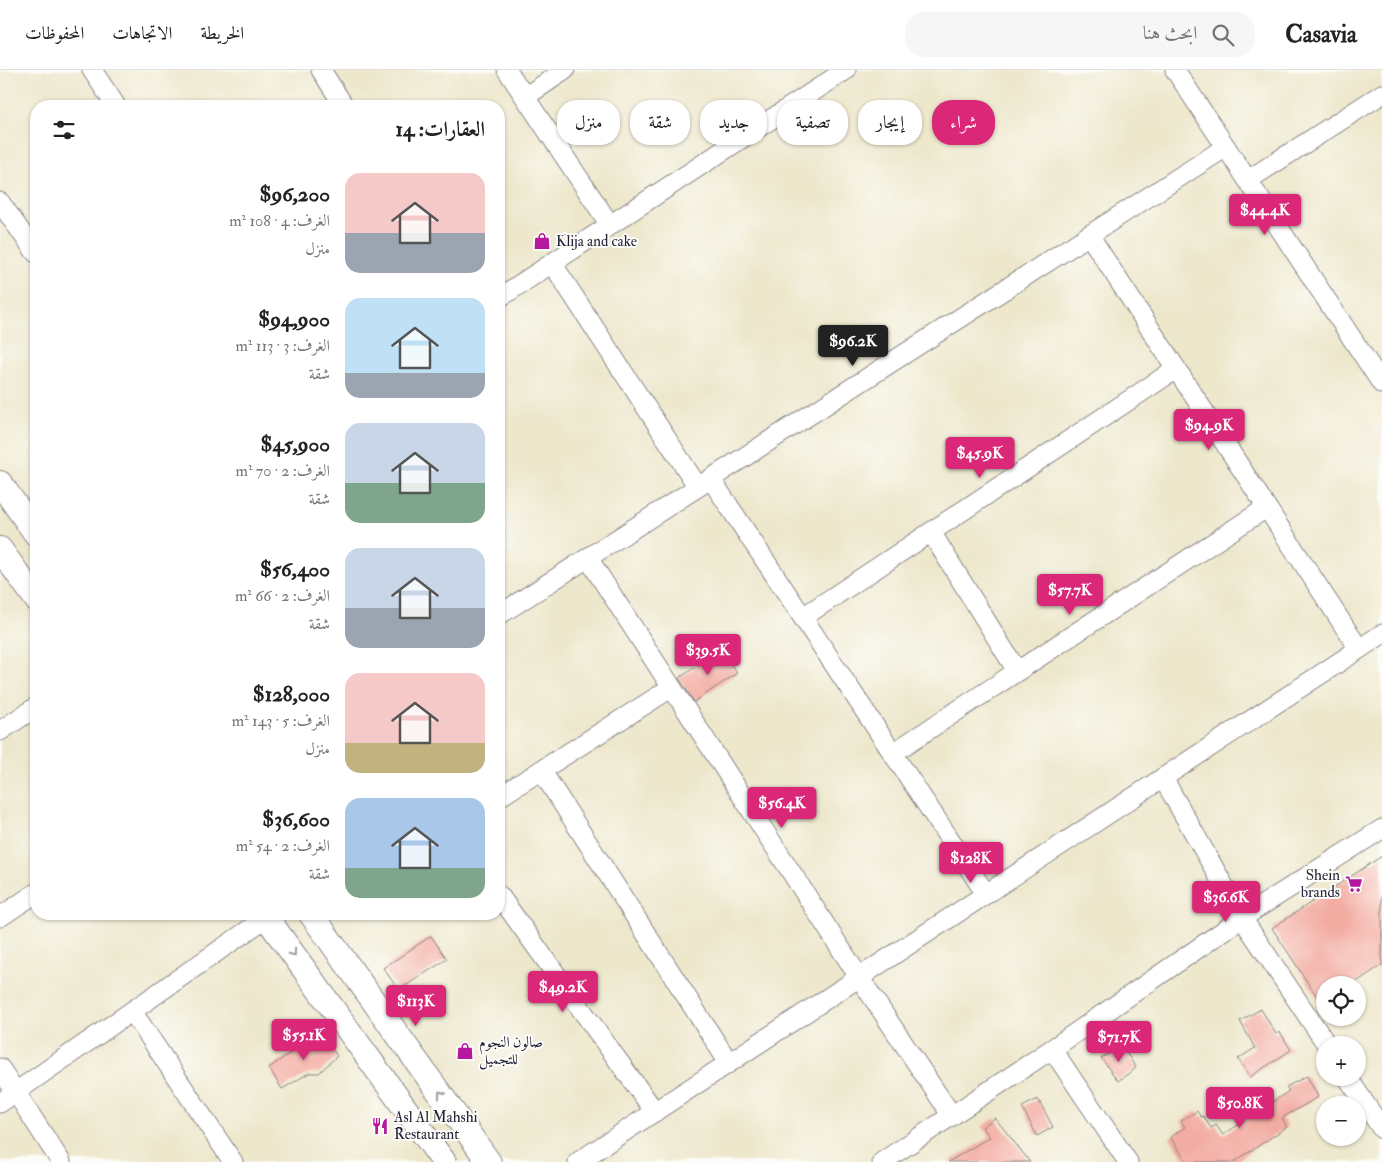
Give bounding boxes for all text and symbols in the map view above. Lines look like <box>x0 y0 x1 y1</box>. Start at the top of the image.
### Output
search box <box>905 12 1255 57</box>
text: Casavia <box>1285 19 1357 50</box>
text: ابحث هنا <box>1143 21 1197 45</box>
icon: search <box>1209 21 1237 49</box>
text: المحفوظات <box>25 22 84 45</box>
text: الاتجاهات <box>112 22 172 45</box>
text: الخريطة <box>200 22 244 45</box>
chip: منزل <box>557 100 620 145</box>
chip: شقة <box>630 100 690 145</box>
chip: جديد <box>700 100 767 145</box>
chip: تصفية <box>777 100 848 145</box>
chip: إيجار <box>858 100 922 145</box>
chip: شراء <box>932 100 995 145</box>
icon: filters <box>50 116 78 144</box>
text: العقارات: 14 <box>396 116 485 143</box>
text: $96,200 <box>260 181 330 208</box>
icon: home <box>385 193 445 253</box>
pin: $44.4K <box>1224 194 1306 236</box>
text: $44.4K <box>1240 200 1290 220</box>
text: الغرف: 4 · 108 m² <box>229 211 330 231</box>
shop icon: Klija and cake <box>532 231 552 251</box>
place label: Klija and cake <box>556 232 637 251</box>
text: منزل <box>305 239 330 259</box>
text: $94,900 <box>258 306 330 333</box>
icon: home <box>385 318 445 378</box>
pin: $96.2K <box>812 324 894 367</box>
text: $96.2K <box>829 331 877 351</box>
text: الغرف: 3 · 113 m² <box>235 336 330 356</box>
text: شقة <box>309 364 330 384</box>
pin: $94.9K <box>1168 408 1250 451</box>
text: $94.9K <box>1185 415 1233 435</box>
text: $45,900 <box>261 431 330 458</box>
pin: $45.9K <box>939 436 1021 479</box>
icon: home <box>385 443 445 503</box>
text: $45.9K <box>957 443 1003 463</box>
text: الغرف: 2 · 70 m² <box>236 461 330 481</box>
text: شقة <box>309 489 330 509</box>
text: $56,400 <box>260 556 330 583</box>
icon: home <box>385 568 445 628</box>
pin: $57.7K <box>1029 574 1111 616</box>
text: $57.7K <box>1048 580 1092 600</box>
text: الغرف: 2 · 66 m² <box>235 586 330 606</box>
text: شقة <box>309 614 330 634</box>
pin: $39.5K <box>667 634 749 676</box>
text: $39.5K <box>686 640 730 660</box>
text: $128,000 <box>253 681 330 708</box>
icon: home <box>385 693 445 753</box>
text: الغرف: 5 · 143 m² <box>232 711 330 731</box>
text: منزل <box>305 739 330 759</box>
pin: $56.4K <box>741 786 823 829</box>
text: $56.4K <box>758 793 806 813</box>
text: $36,600 <box>262 806 330 833</box>
icon: home <box>385 818 445 878</box>
text: الغرف: 2 · 54 m² <box>236 836 330 856</box>
pin: $128K <box>936 842 1006 884</box>
text: $128K <box>950 848 992 868</box>
text: شقة <box>309 864 330 884</box>
place label: Shein brands <box>1301 866 1340 902</box>
supermarket icon: Shein brands <box>1344 874 1364 894</box>
pin: $36.6K <box>1185 880 1267 923</box>
text: $36.6K <box>1203 887 1249 907</box>
one-way arrow <box>287 947 296 957</box>
pin: $49.2K <box>522 970 604 1013</box>
map controls <box>1316 976 1366 1146</box>
button: locate <box>1316 976 1366 1026</box>
text: $49.2K <box>539 977 587 997</box>
pin: $113K <box>381 984 451 1027</box>
text: $113K <box>397 991 435 1011</box>
pin: $55.1K <box>263 1018 345 1061</box>
pin: $71.7K <box>1078 1020 1160 1063</box>
text: $55.1K <box>283 1025 325 1045</box>
text: $71.7K <box>1097 1027 1141 1047</box>
place label: صالون النجوم للتجميل <box>479 1033 543 1070</box>
button: + <box>1316 1036 1366 1086</box>
shop icon: صالون النجوم للتجميل <box>455 1041 475 1061</box>
pin: $50.8K <box>1199 1086 1281 1129</box>
one-way arrow <box>438 1091 446 1100</box>
text: $50.8K <box>1217 1093 1263 1113</box>
button: − <box>1316 1096 1366 1146</box>
place label: Asl Al Mahshi Restaurant <box>393 1108 478 1144</box>
restaurant icon: Asl Al Mahshi Restaurant <box>370 1116 390 1136</box>

